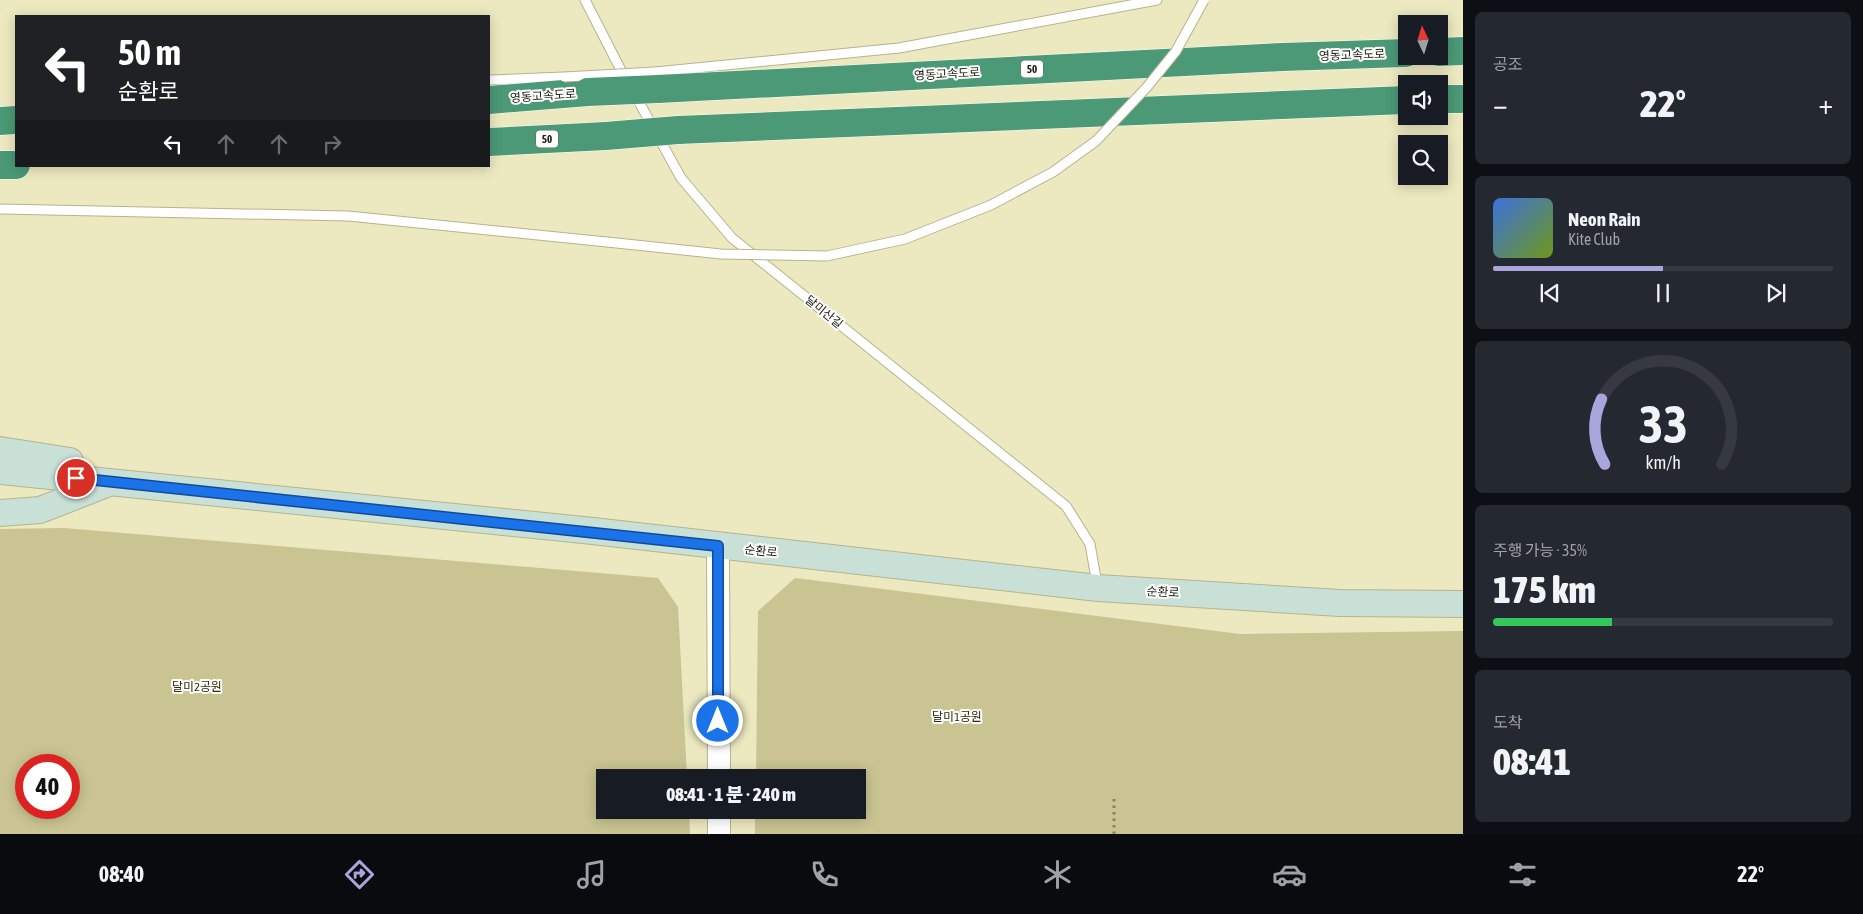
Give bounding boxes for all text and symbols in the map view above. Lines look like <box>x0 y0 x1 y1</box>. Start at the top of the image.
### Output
north arrow <box>1398 15 1448 65</box>
map controls <box>1398 15 1448 185</box>
text: 50 m <box>118 32 181 72</box>
icon: left <box>35 35 100 100</box>
street label: 영동고속도로 <box>1319 47 1385 63</box>
text: 공조 <box>1493 55 1522 73</box>
road number: 50 <box>1021 61 1043 78</box>
street label: 영동고속도로 <box>914 65 980 83</box>
button: sound <box>1398 75 1448 125</box>
text: 순환로 <box>118 78 179 104</box>
text: 22° <box>1640 82 1686 125</box>
street label: 영동고속도로 <box>509 87 577 105</box>
text: − <box>1493 88 1508 120</box>
text: + <box>1818 88 1833 120</box>
icon: left <box>159 130 187 158</box>
icon: ahead <box>212 130 240 158</box>
icon: ahead <box>265 130 293 158</box>
icon: right <box>318 130 346 158</box>
road number: 50 <box>536 130 558 148</box>
button: search <box>1398 135 1448 185</box>
text: Neon Rain <box>1568 208 1640 230</box>
text: Kite Club <box>1568 230 1620 248</box>
icon: previous <box>1536 279 1564 307</box>
icon: pause <box>1649 279 1677 307</box>
icon: next <box>1762 279 1790 307</box>
street label: 달미산길 <box>802 293 846 331</box>
text: 33 <box>1639 394 1687 454</box>
text: km/h <box>1645 452 1681 473</box>
pin <box>55 457 97 499</box>
icon: arrive <box>62 464 90 492</box>
text: 주행 가능 · 35% <box>1493 541 1587 559</box>
street label: 순환로 <box>744 542 778 560</box>
text: 175 km <box>1493 568 1596 611</box>
street label: 순환로 <box>1146 584 1180 600</box>
park label: 달미2공원 <box>172 680 222 694</box>
position arrow <box>691 694 743 746</box>
park label: 달미1공원 <box>932 710 982 724</box>
text: 도착 <box>1493 713 1522 731</box>
text: 08:41 <box>1493 740 1571 783</box>
speed limit sign: 40 <box>15 754 80 819</box>
text: 08:41 · 1 분 · 240 m <box>666 783 796 805</box>
icon: directions <box>342 857 377 892</box>
icon: music <box>574 857 609 892</box>
icon: phone <box>807 857 842 892</box>
icon: climate <box>1040 857 1075 892</box>
icon: car <box>1272 857 1307 892</box>
icon: filters <box>1505 857 1540 892</box>
text: 08:40 <box>99 861 144 887</box>
text: 22° <box>1737 861 1764 887</box>

